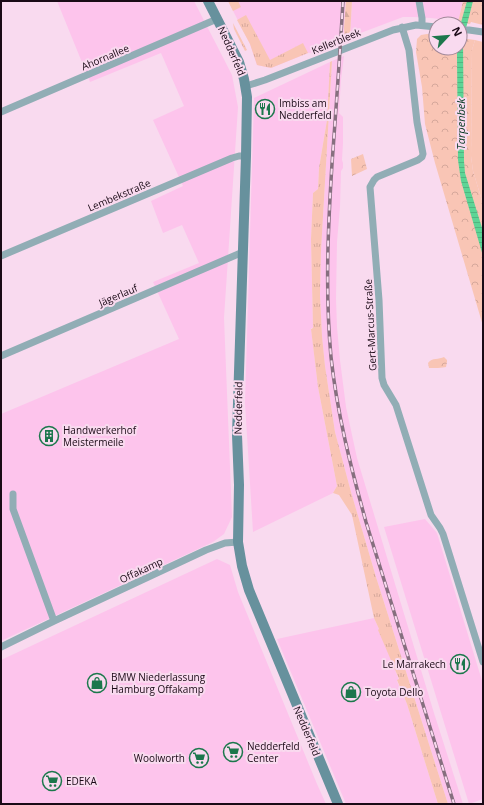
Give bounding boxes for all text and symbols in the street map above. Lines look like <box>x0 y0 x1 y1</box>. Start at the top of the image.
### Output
north arrow <box>428 16 468 56</box>
street label: Nedderfeld <box>215 24 249 78</box>
text: N <box>449 24 466 39</box>
street label: Kellerbleek <box>309 25 363 57</box>
street label: Ahornallee <box>79 41 131 73</box>
place label: Imbiss am Nedderfeld <box>279 96 332 122</box>
restaurant icon: Imbiss am Nedderfeld <box>254 98 276 120</box>
water label: Tarpenbek <box>453 98 468 150</box>
street label: Lembekstraße <box>85 175 153 215</box>
street label: Gert-Marcus-Straße <box>361 278 379 371</box>
street label: Jägerlauf <box>95 280 140 310</box>
street label: Nedderfeld <box>231 382 245 434</box>
place label: Handwerkerhof Meistermeile <box>63 423 137 449</box>
building icon: Handwerkerhof Meistermeile <box>38 425 60 447</box>
street label: Offakamp <box>117 554 165 586</box>
restaurant icon: Le Marrakech <box>449 653 471 675</box>
place label: Le Marrakech <box>382 657 446 671</box>
place label: BMW Niederlassung Hamburg Offakamp <box>111 670 206 696</box>
shop icon: BMW Niederlassung Hamburg Offakamp <box>86 672 108 694</box>
shop icon: Toyota Dello <box>340 681 362 703</box>
place label: Toyota Dello <box>365 685 423 699</box>
street label: Nedderfeld <box>290 704 324 758</box>
place label: Nedderfeld Center <box>247 739 300 765</box>
supermarket icon: Nedderfeld Center <box>222 741 244 763</box>
supermarket icon: Woolworth <box>188 747 210 769</box>
place label: Woolworth <box>134 751 185 765</box>
supermarket icon: EDEKA <box>41 770 63 792</box>
place label: EDEKA <box>66 774 97 788</box>

